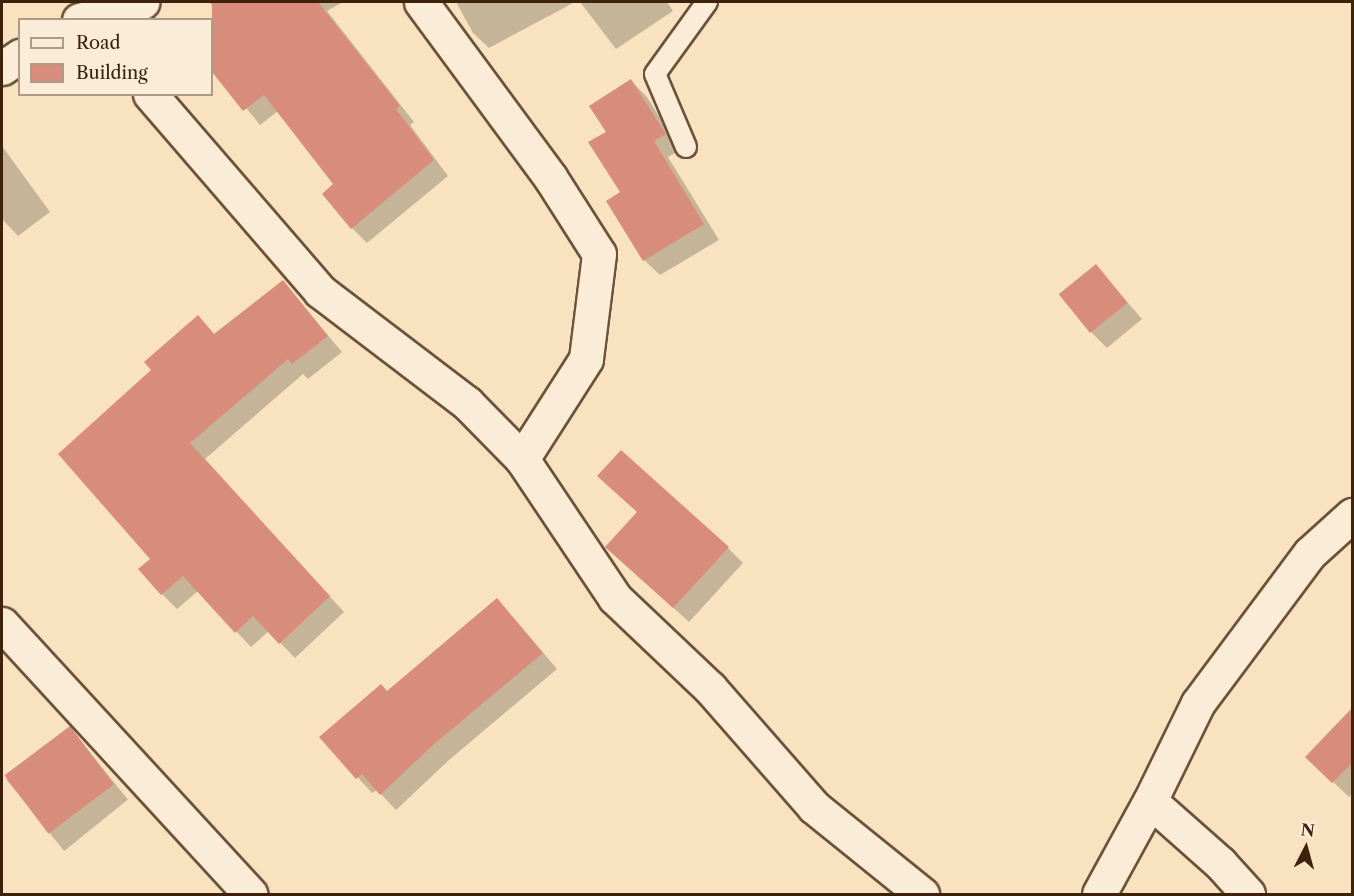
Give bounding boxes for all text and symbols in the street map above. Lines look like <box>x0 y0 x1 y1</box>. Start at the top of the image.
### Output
legend <box>18 18 213 96</box>
text: Road <box>76 32 121 54</box>
text: Building <box>76 62 148 84</box>
north arrow <box>1276 818 1336 878</box>
text: N <box>1300 819 1316 841</box>

